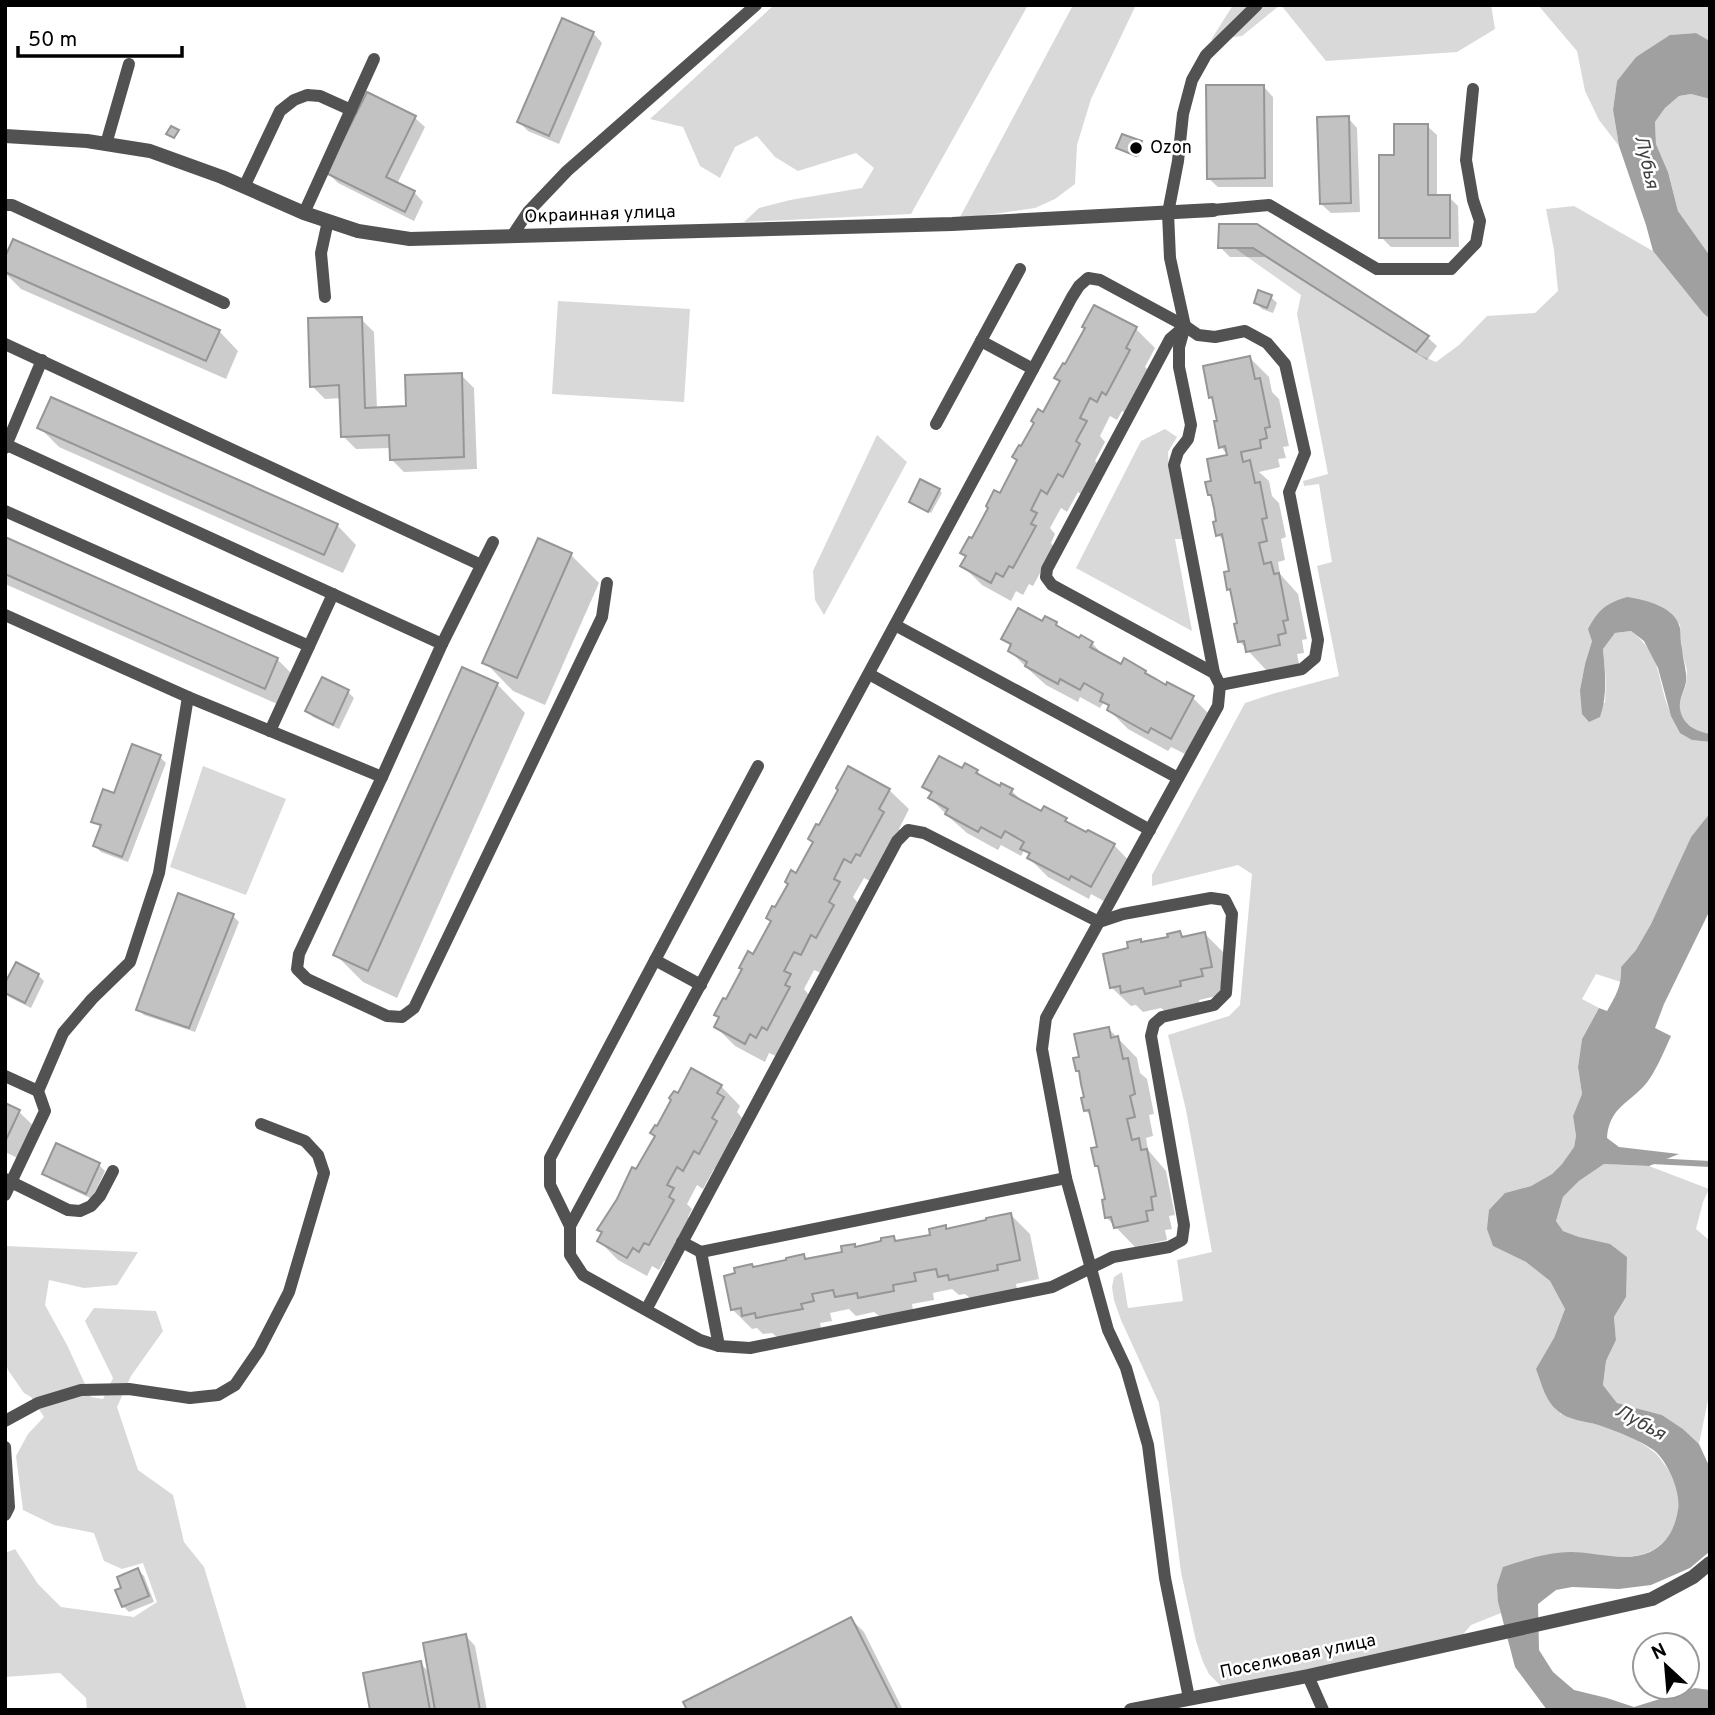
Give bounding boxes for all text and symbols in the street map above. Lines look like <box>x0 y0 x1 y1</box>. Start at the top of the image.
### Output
scale bar <box>18 14 182 58</box>
text: 50 m <box>28 27 77 54</box>
water label: Лубья <box>1628 133 1664 192</box>
place label: Ozon <box>1150 137 1192 160</box>
marker: Ozon <box>1128 140 1144 156</box>
street label: Окраинная улица <box>524 201 676 229</box>
water label: Лубья <box>1611 1399 1670 1447</box>
street label: Поселковая улица <box>1218 1629 1378 1685</box>
north arrow <box>1631 1631 1701 1701</box>
text: N <box>1648 1639 1671 1666</box>

